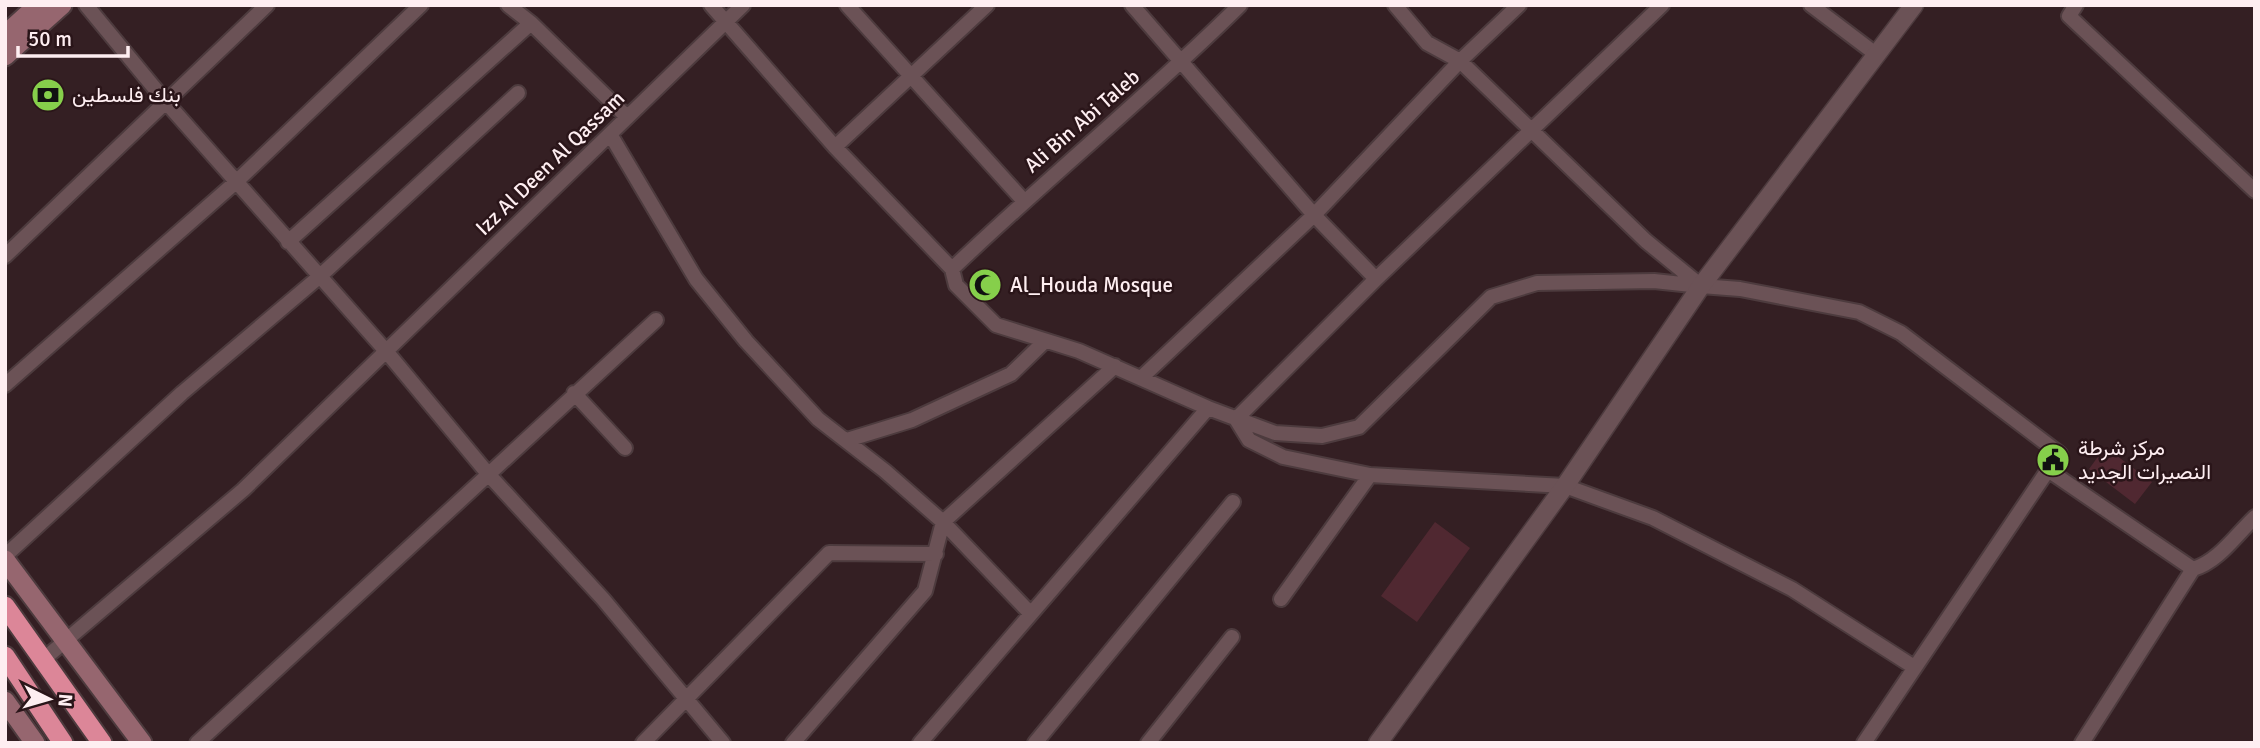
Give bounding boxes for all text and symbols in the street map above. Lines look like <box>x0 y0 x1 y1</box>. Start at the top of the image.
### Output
scale bar <box>18 14 128 58</box>
text: 50 m <box>28 26 72 52</box>
street label: Ali Bin Abi Taleb <box>1019 64 1145 178</box>
bank icon: بنك فلسطين <box>29 76 67 114</box>
place label: بنك فلسطين <box>72 82 181 108</box>
street label: Izz Al Deen Al Qassam <box>470 85 630 241</box>
mosque icon: Al_Houda Mosque <box>966 266 1004 304</box>
place label: Al_Houda Mosque <box>1010 272 1173 298</box>
place label: مركز شرطة النصيرات الجديد <box>2078 435 2211 485</box>
public building icon: مركز شرطة النصيرات الجديد <box>2034 441 2072 479</box>
north arrow <box>14 664 84 734</box>
text: N <box>52 693 77 708</box>

